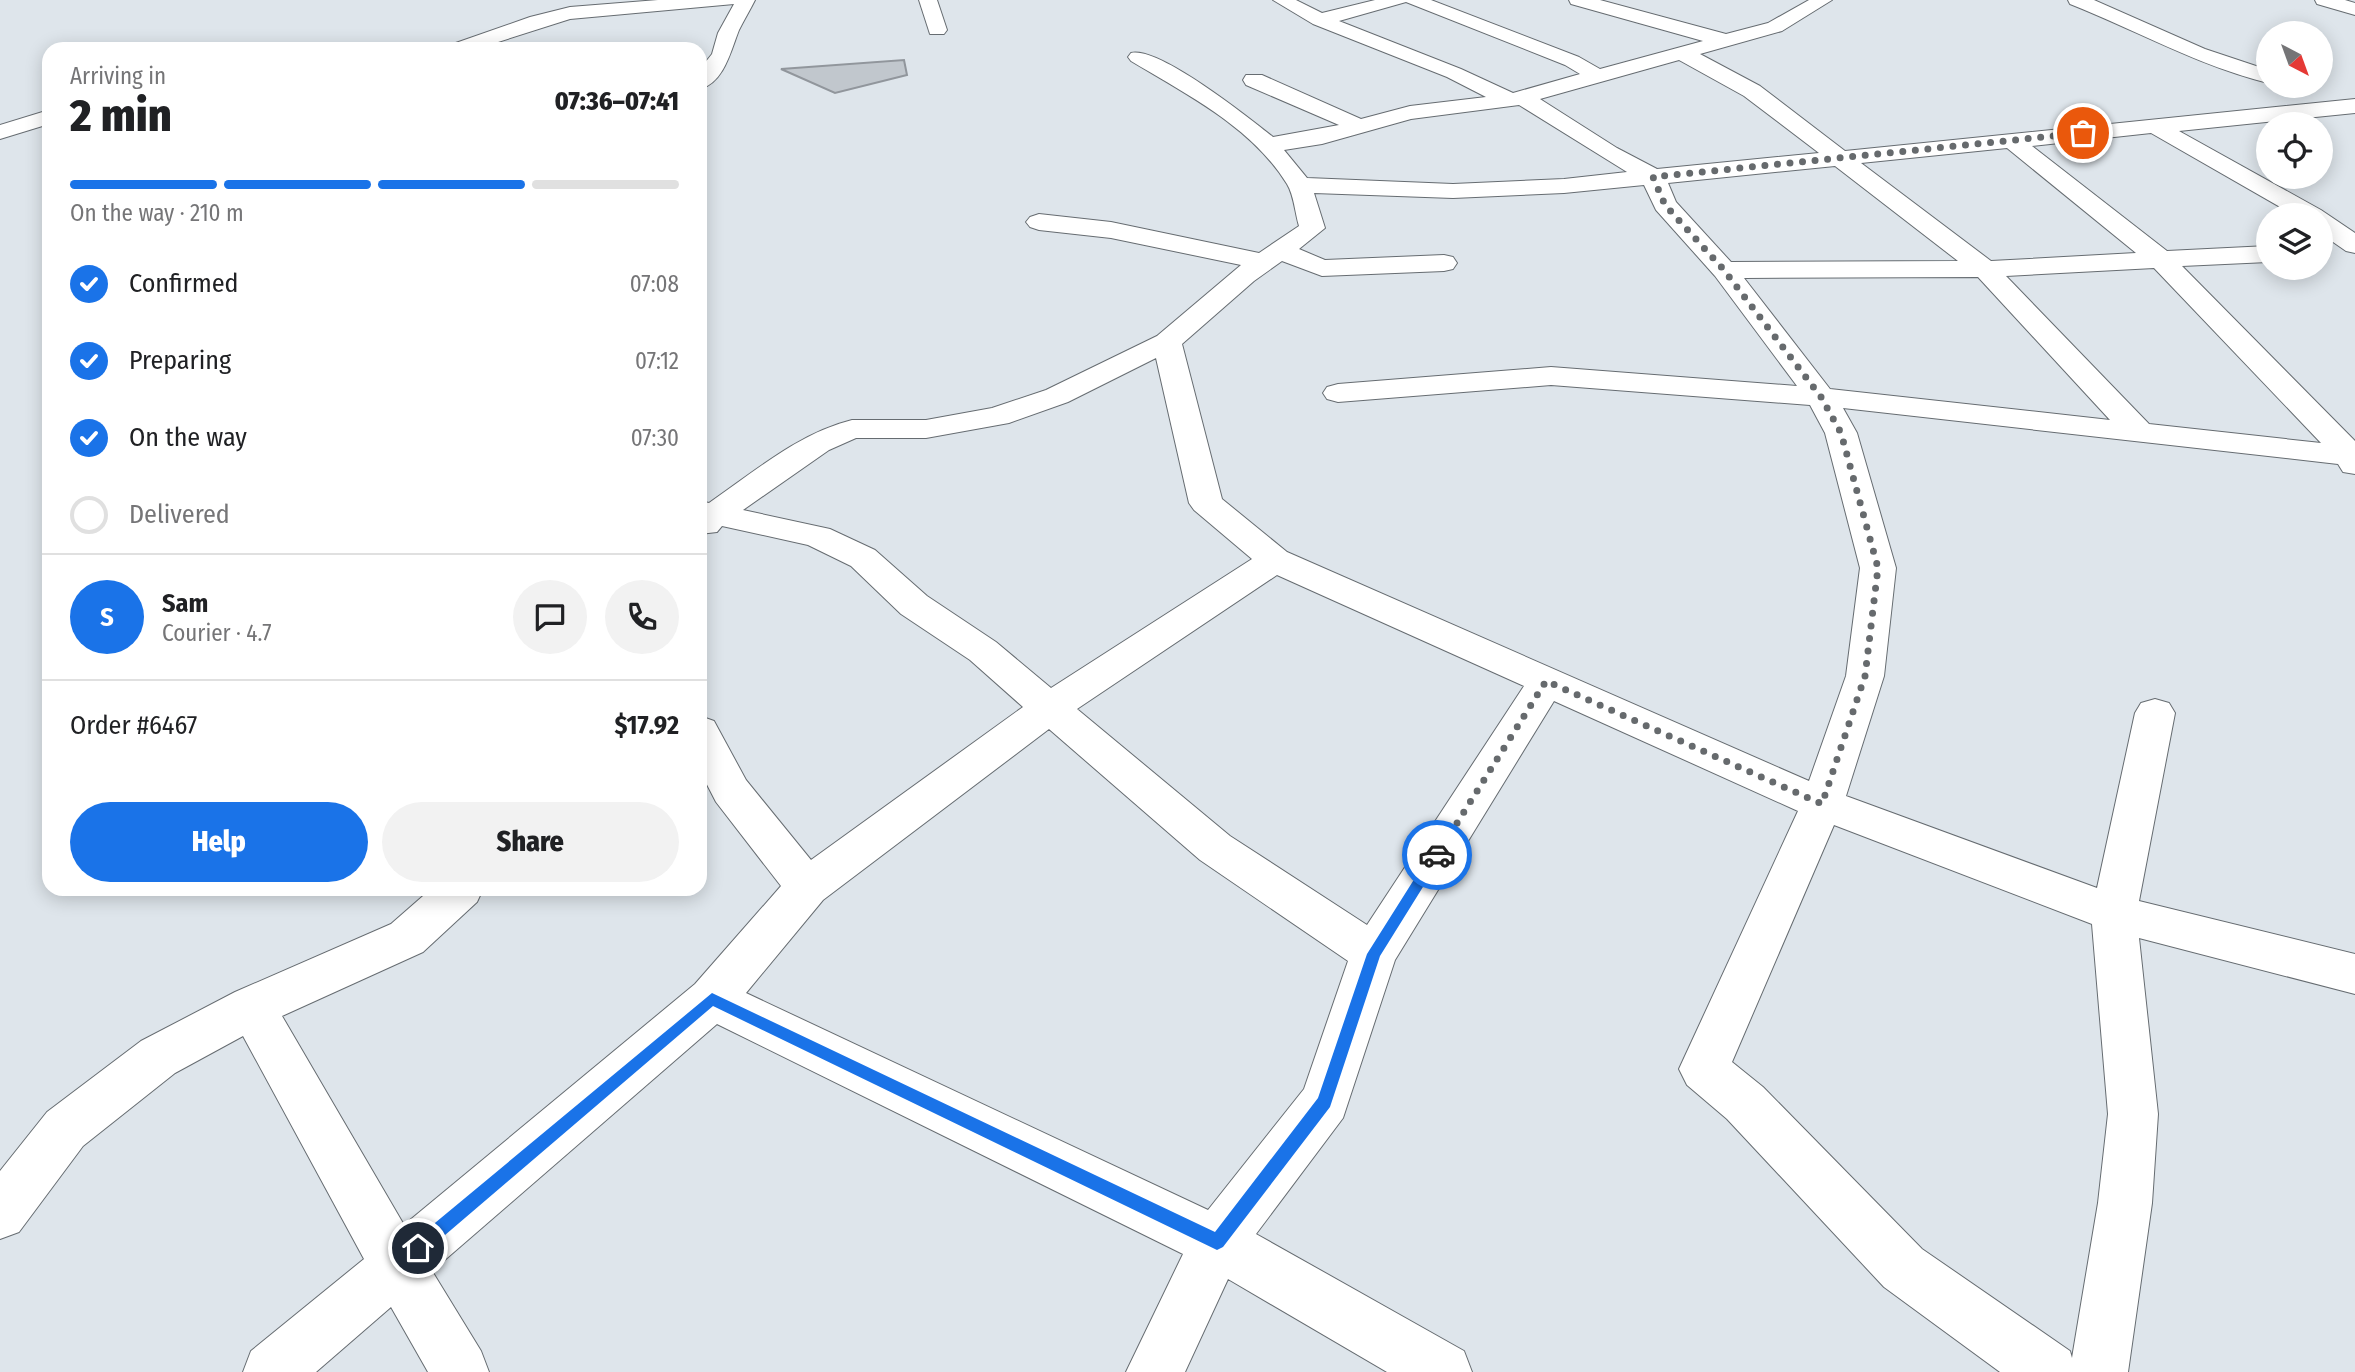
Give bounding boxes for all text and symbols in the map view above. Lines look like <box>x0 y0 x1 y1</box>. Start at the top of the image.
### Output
north arrow <box>2256 21 2333 98</box>
map controls <box>2256 21 2333 280</box>
text: Arriving in <box>70 62 166 90</box>
text: 07:36–07:41 <box>554 86 679 117</box>
text: 2 min <box>70 88 172 143</box>
pin <box>2053 103 2113 163</box>
button: locate <box>2256 112 2333 189</box>
icon: bag <box>2064 114 2102 152</box>
text: On the way · 210 m <box>70 199 244 227</box>
button: layers <box>2256 203 2333 280</box>
icon: check <box>70 265 108 303</box>
text: Confirmed <box>129 268 239 299</box>
text: 07:08 <box>630 270 679 298</box>
icon: check <box>70 342 108 380</box>
text: Preparing <box>129 345 231 376</box>
text: 07:12 <box>635 347 679 375</box>
icon: check <box>70 419 108 457</box>
text: On the way <box>129 422 247 453</box>
text: 07:30 <box>631 424 679 452</box>
text: Delivered <box>129 499 230 530</box>
button: chat <box>513 580 587 654</box>
button: phone <box>605 580 679 654</box>
text: Sam <box>162 588 208 619</box>
text: S <box>100 602 114 633</box>
text: Courier · 4.7 <box>162 619 272 647</box>
text: Order #6467 <box>70 710 197 741</box>
text: $17.92 <box>614 710 679 741</box>
button: Help <box>70 802 368 882</box>
button: Share <box>382 802 679 882</box>
courier <box>1402 820 1472 890</box>
icon: car <box>1418 836 1456 874</box>
pin <box>388 1218 448 1278</box>
icon: home <box>399 1229 437 1267</box>

